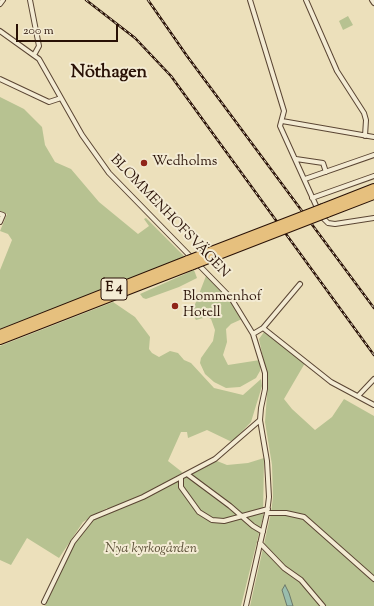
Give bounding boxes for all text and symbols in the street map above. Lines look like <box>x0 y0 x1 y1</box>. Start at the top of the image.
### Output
scale bar <box>18 16 120 42</box>
text: 200 m <box>23 22 54 40</box>
district label: Nöthagen <box>71 63 147 85</box>
street label: BLOMMENHOFSVÄGEN <box>106 152 232 282</box>
place label: Wedholms <box>152 155 217 171</box>
marker: Wedholms <box>139 158 149 168</box>
road number: E 4 <box>101 278 127 300</box>
place label: Blommenhof Hotell <box>183 290 262 322</box>
marker: Blommenhof Hotell <box>170 301 180 311</box>
park label: Nya kyrkogården <box>105 542 197 558</box>

